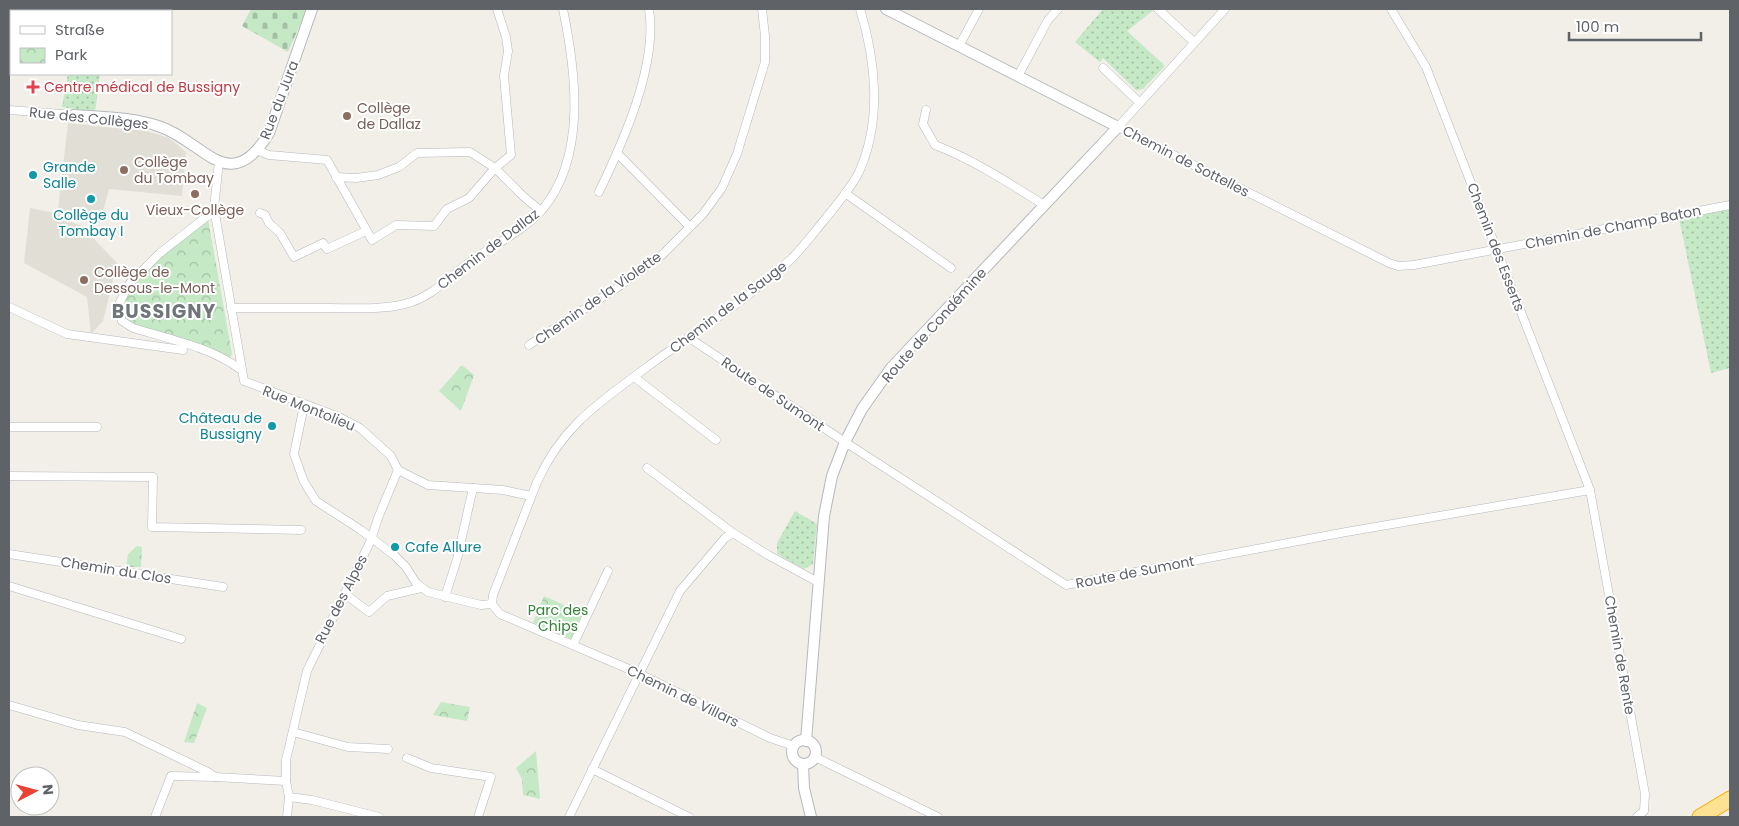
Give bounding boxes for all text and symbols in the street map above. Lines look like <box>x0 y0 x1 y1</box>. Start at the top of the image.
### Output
legend <box>10 10 172 75</box>
scale bar <box>1569 10 1702 42</box>
text: 100 m <box>1576 16 1619 37</box>
text: Straße <box>55 19 105 40</box>
text: Park <box>55 44 87 65</box>
street label: Rue du Jura <box>255 58 303 142</box>
place label: Centre médical de Bussigny <box>44 77 240 97</box>
marker: Centre médical de Bussigny <box>26 80 40 94</box>
place label: Collège de Dallaz <box>357 98 421 134</box>
street label: Rue des Collèges <box>28 102 150 134</box>
marker: Collège de Dallaz <box>341 110 353 122</box>
street label: Chemin de Sottelles <box>1119 120 1253 202</box>
place label: Collège du Tombay <box>134 152 214 188</box>
place label: Grande Salle <box>43 157 96 193</box>
marker: Collège du Tombay <box>118 164 130 176</box>
marker: Grande Salle <box>27 169 39 181</box>
street label: Chemin des Esserts <box>1462 180 1530 314</box>
marker: Vieux-Collège <box>189 188 201 200</box>
marker: Collège du Tombay I <box>85 193 97 205</box>
place label: Vieux-Collège <box>146 200 245 220</box>
street label: Chemin de Champ Baton <box>1523 200 1703 254</box>
street label: Chemin de Dallaz <box>433 204 543 294</box>
place label: Collège du Tombay I <box>53 205 129 241</box>
street label: Chemin de la Violette <box>531 246 666 349</box>
street label: Chemin de la Sauge <box>665 256 791 358</box>
place label: Collège de Dessous-le-Mont <box>94 262 215 298</box>
street label: Route de Condémine <box>877 263 991 387</box>
marker: Collège de Dessous-le-Mont <box>78 274 90 286</box>
district label: BUSSIGNY <box>112 298 216 325</box>
street label: Route de Sumont <box>717 352 829 436</box>
street label: Rue Montolieu <box>260 380 358 436</box>
place label: Château de Bussigny <box>179 408 262 444</box>
marker: Château de Bussigny <box>266 420 278 432</box>
place label: Cafe Allure <box>405 537 482 557</box>
marker: Cafe Allure <box>389 541 401 553</box>
street label: Chemin du Clos <box>59 551 173 589</box>
street label: Rue des Alpes <box>310 551 372 647</box>
street label: Route de Sumont <box>1074 551 1196 593</box>
street label: Chemin de Rente <box>1600 594 1640 717</box>
park label: Parc des Chips <box>528 600 588 636</box>
street label: Chemin de Villars <box>623 660 743 732</box>
north arrow <box>10 766 60 816</box>
text: N <box>37 783 58 796</box>

